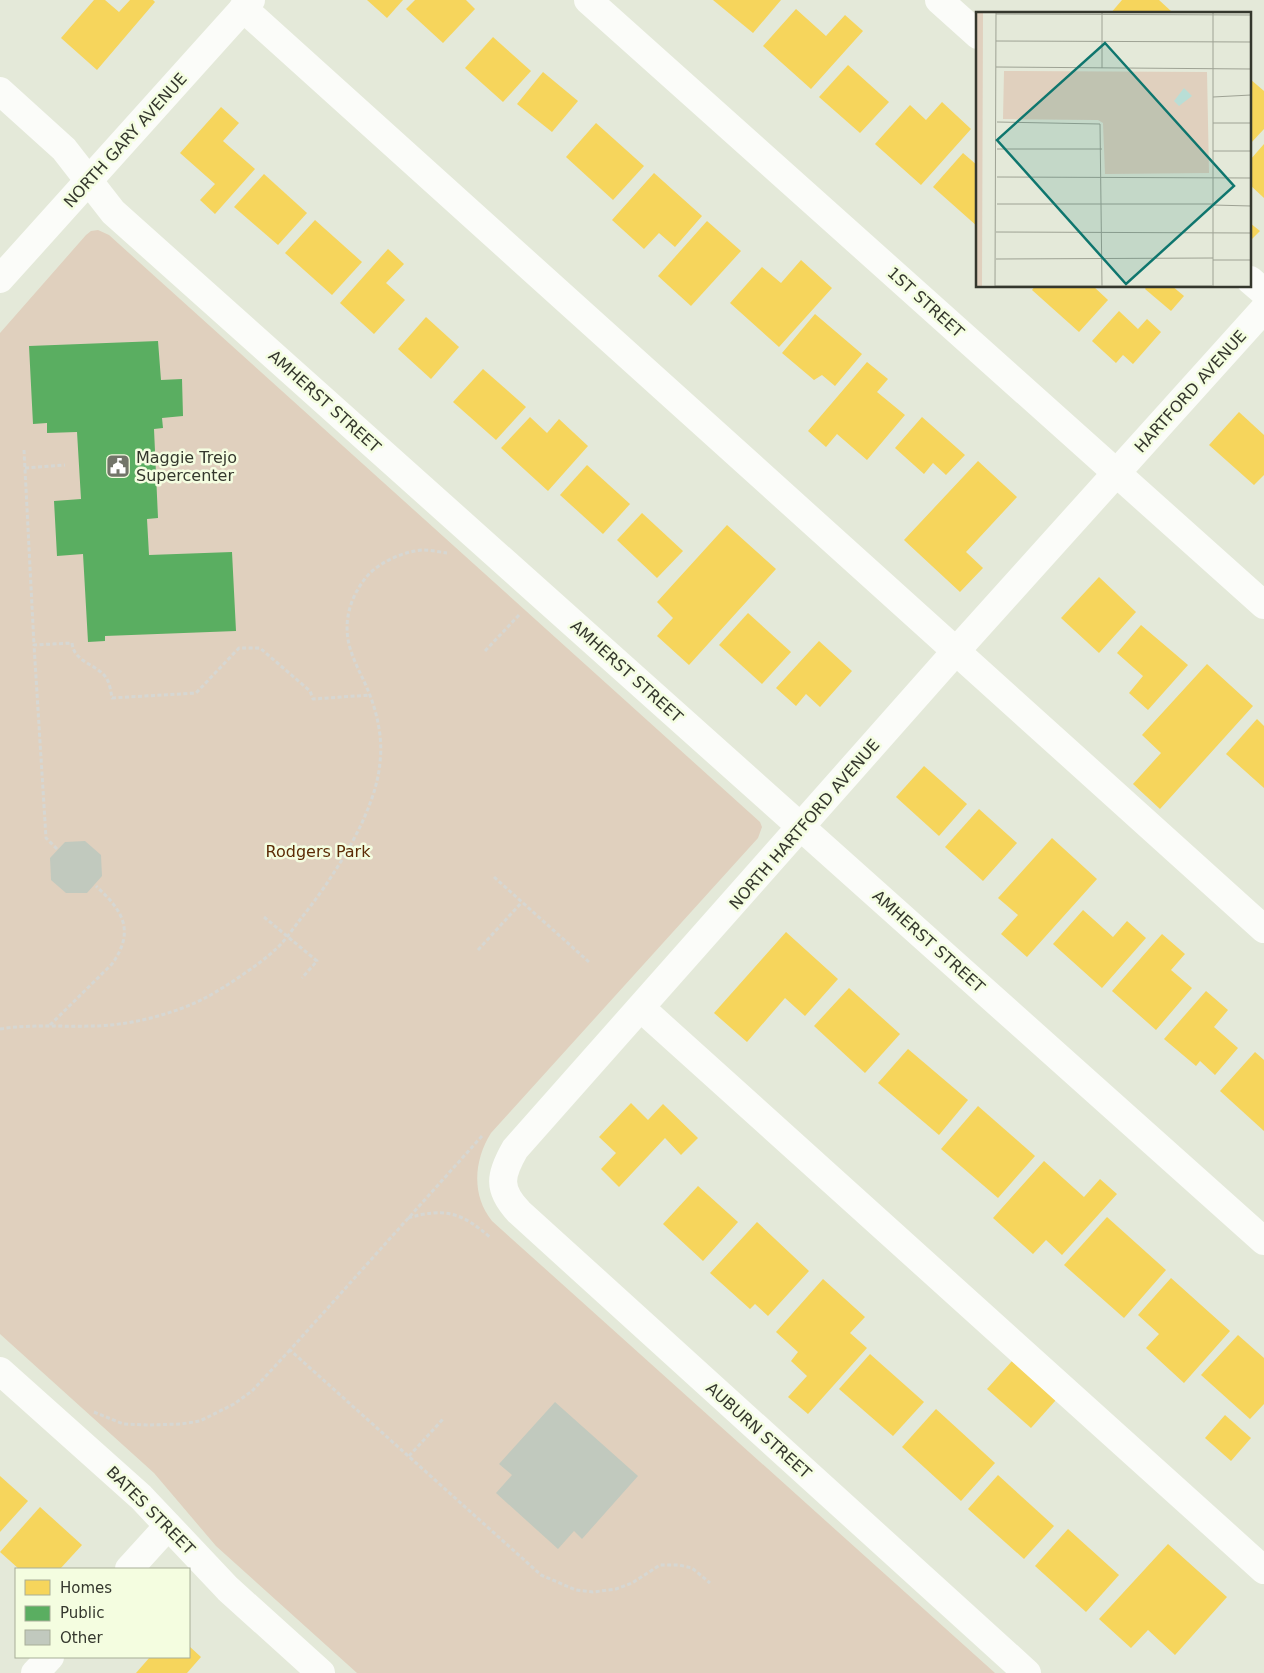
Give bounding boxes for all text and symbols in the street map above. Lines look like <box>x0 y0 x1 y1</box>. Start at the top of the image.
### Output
inset map <box>976 12 1252 288</box>
street label: NORTH GARY AVENUE <box>60 69 191 212</box>
street label: 1ST STREET <box>884 263 968 342</box>
street label: HARTFORD AVENUE <box>1131 326 1250 456</box>
street label: AMHERST STREET <box>265 346 385 457</box>
place label: Maggie Trejo Supercenter <box>136 448 237 485</box>
public building icon: Maggie Trejo Supercenter <box>105 453 131 479</box>
street label: AMHERST STREET <box>567 616 687 727</box>
street label: NORTH HARTFORD AVENUE <box>725 735 883 913</box>
park label: Rodgers Park <box>266 842 371 861</box>
street label: AMHERST STREET <box>869 886 989 997</box>
street label: AUBURN STREET <box>702 1378 815 1483</box>
street label: BATES STREET <box>103 1462 199 1559</box>
legend <box>15 1568 190 1658</box>
text: Homes <box>60 1579 112 1597</box>
text: Public <box>60 1604 104 1622</box>
text: Other <box>60 1629 103 1647</box>

